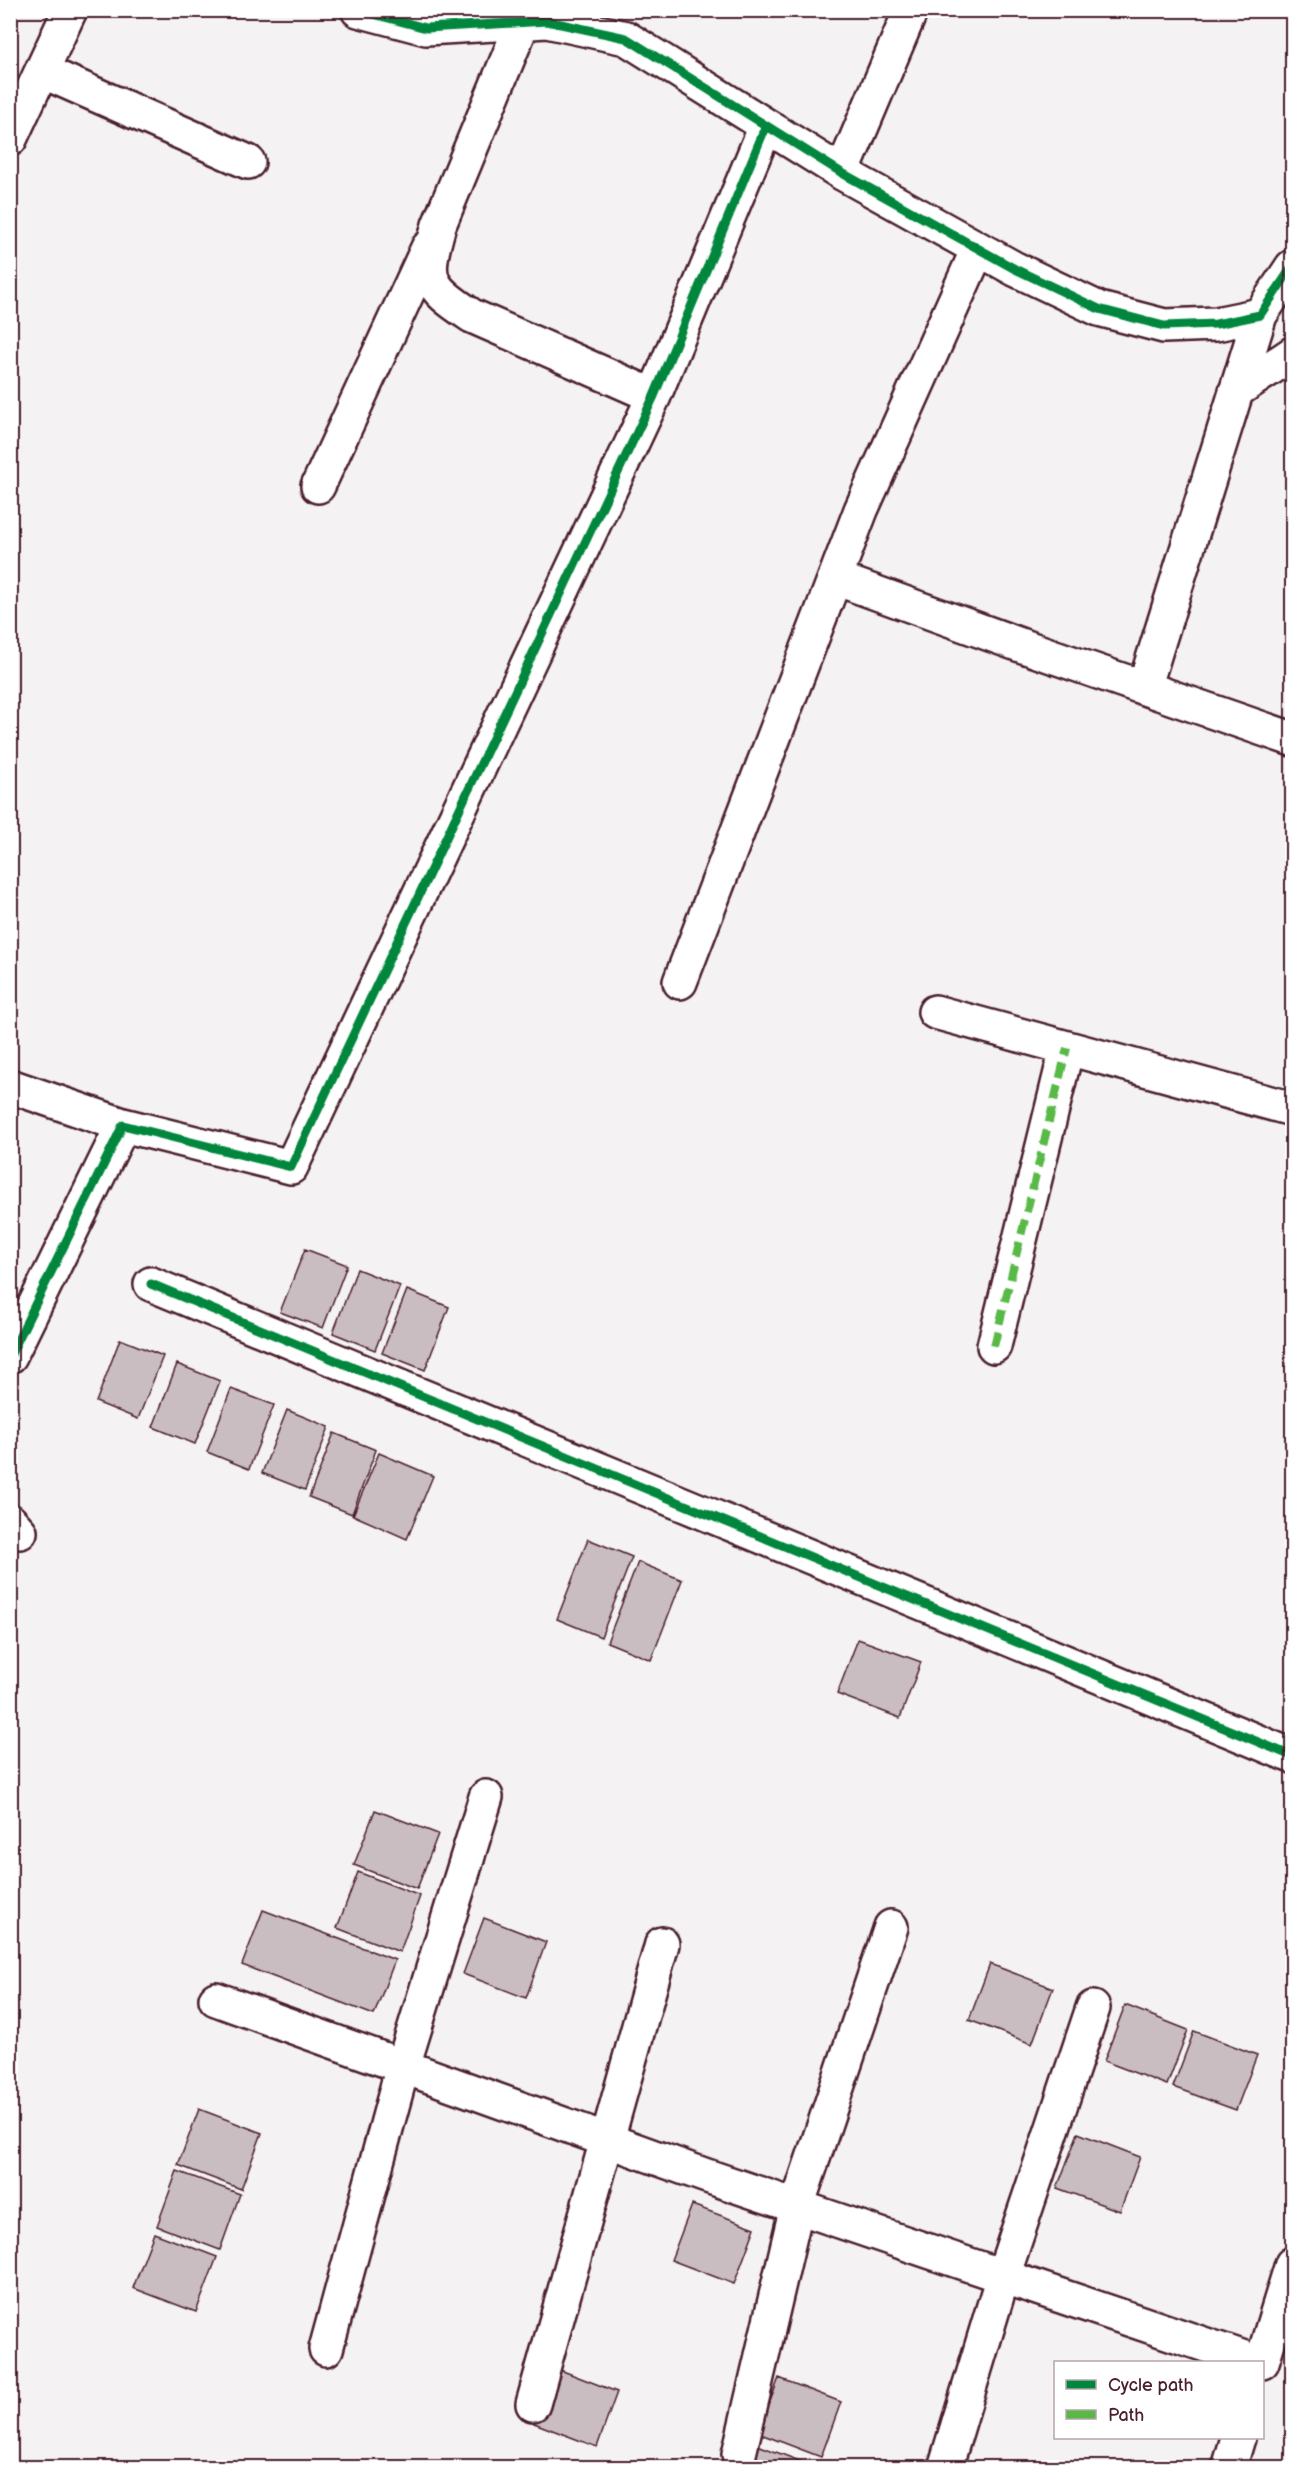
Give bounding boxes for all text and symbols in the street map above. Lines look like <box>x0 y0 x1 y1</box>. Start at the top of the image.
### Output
legend <box>1054 2361 1264 2439</box>
text: Cycle path <box>1108 2375 1194 2396</box>
text: Path <box>1108 2405 1144 2426</box>

